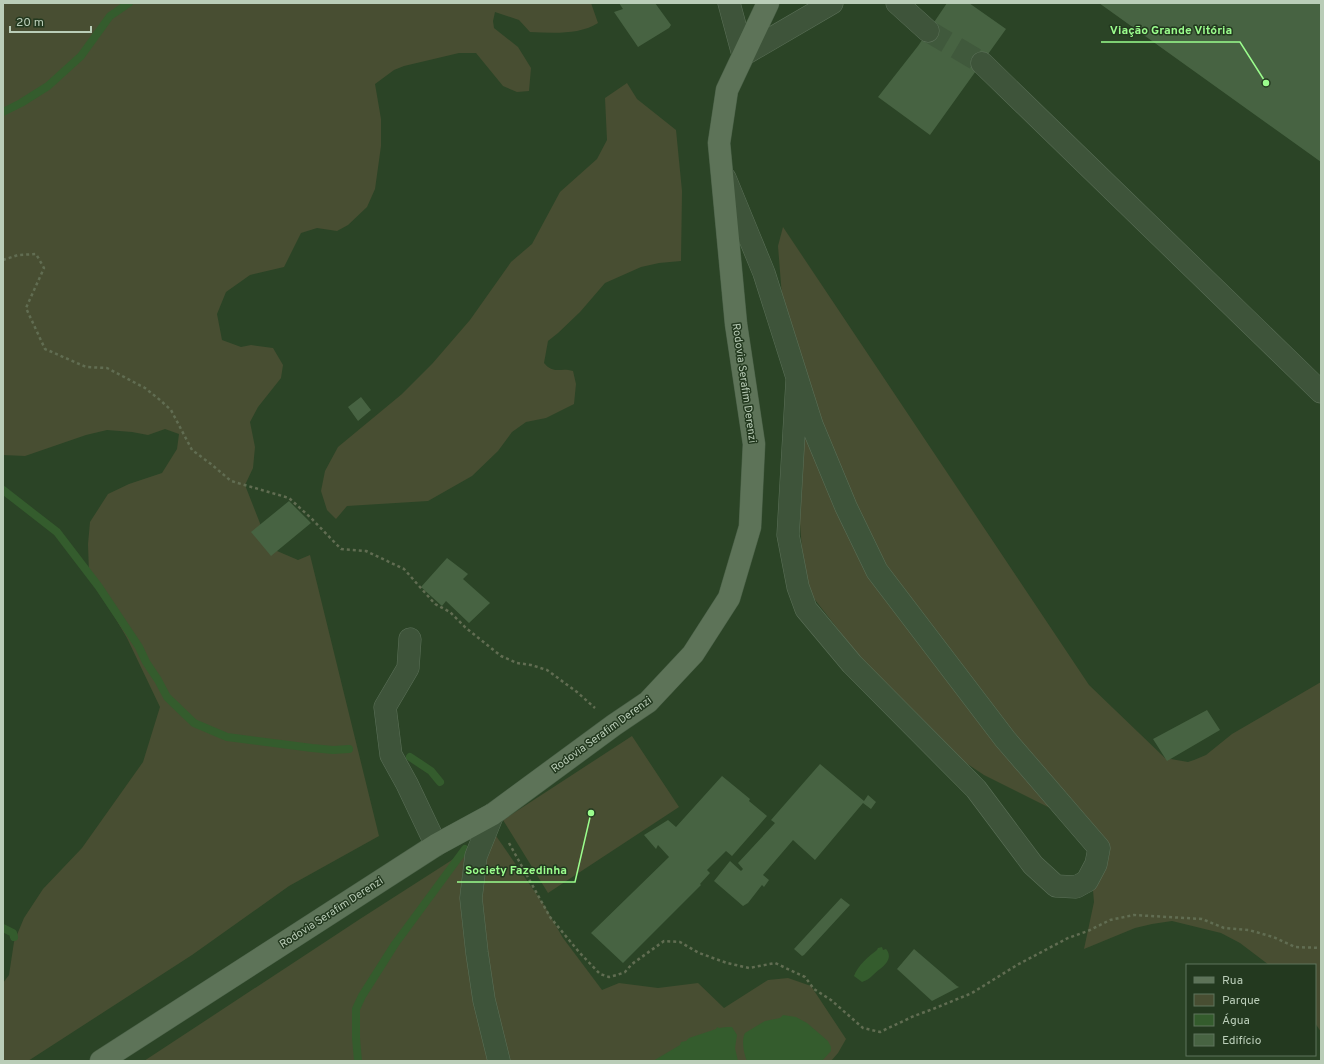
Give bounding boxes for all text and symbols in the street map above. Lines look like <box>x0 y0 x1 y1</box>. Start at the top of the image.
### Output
scale bar <box>10 8 91 34</box>
text: 20 m <box>16 15 44 31</box>
callout: Viação Grande Vitória <box>1101 18 1240 42</box>
text: Viação Grande Vitória <box>1110 23 1232 39</box>
street label: Rodovia Serafim Derenzi <box>729 322 759 444</box>
street label: Rodovia Serafim Derenzi <box>549 694 655 776</box>
callout: Society Fazedinha <box>457 858 575 882</box>
text: Society Fazedinha <box>465 863 567 879</box>
street label: Rodovia Serafim Derenzi <box>277 874 386 952</box>
legend <box>1186 964 1316 1056</box>
text: Rua <box>1222 973 1243 989</box>
text: Parque <box>1222 993 1260 1009</box>
text: Água <box>1222 1013 1250 1029</box>
text: Edifício <box>1222 1033 1262 1049</box>

